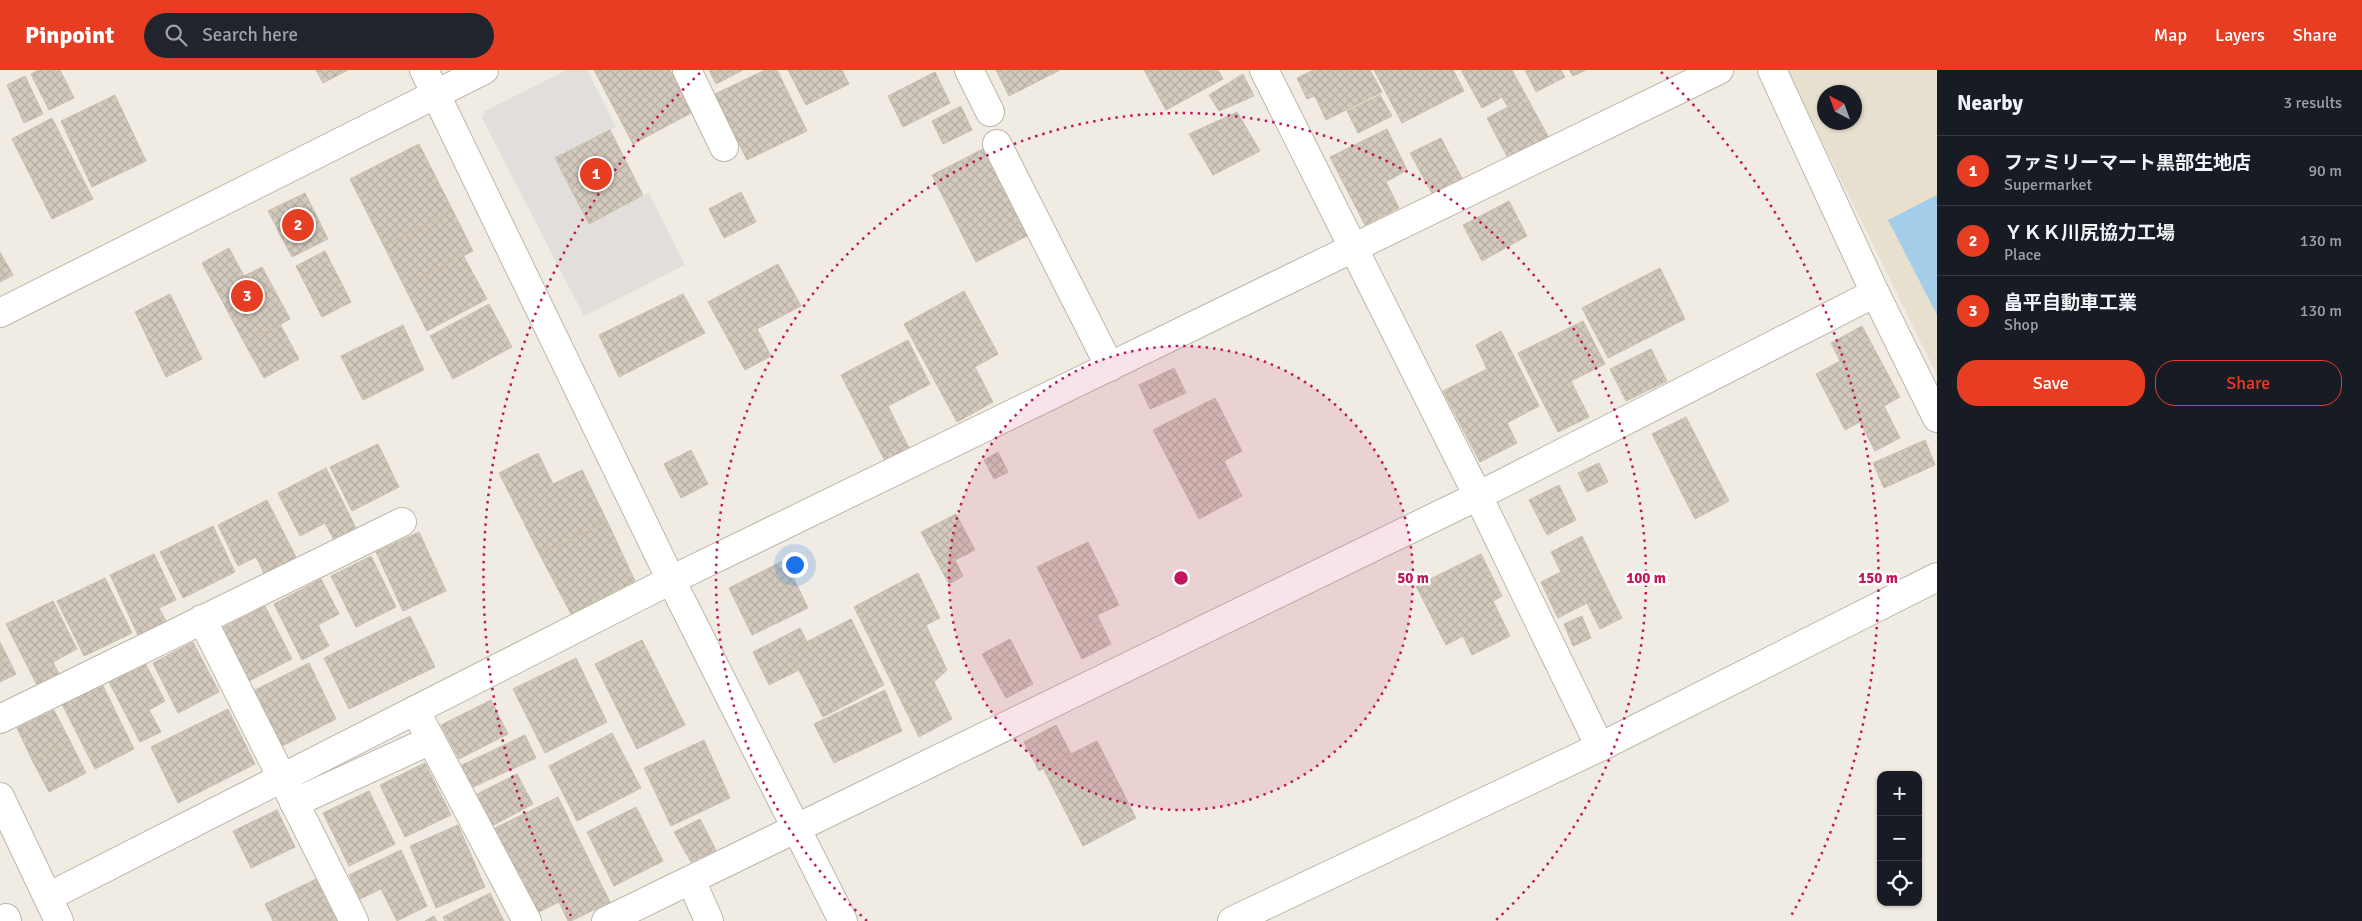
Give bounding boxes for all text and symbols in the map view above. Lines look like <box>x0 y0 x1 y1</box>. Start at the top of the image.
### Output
search box <box>144 13 494 58</box>
text: Pinpoint <box>25 20 114 50</box>
icon: search <box>162 21 190 49</box>
text: Search here <box>202 23 298 47</box>
text: Map <box>2154 24 2187 46</box>
text: Layers <box>2215 24 2265 46</box>
text: Share <box>2293 24 2337 46</box>
north arrow <box>1817 85 1862 130</box>
text: Nearby <box>1957 90 2023 116</box>
text: 3 results <box>2283 93 2342 113</box>
text: ファミリーマート黒部生地店 <box>2004 151 2251 175</box>
pin: 1 <box>580 155 612 193</box>
text: 1 <box>1969 161 1977 181</box>
text: 90 m <box>2308 161 2342 181</box>
text: Supermarket <box>2004 175 2092 195</box>
pin: 2 <box>282 206 314 244</box>
text: ＹＫＫ川尻協力工場 <box>2004 221 2175 245</box>
text: 2 <box>1969 231 1977 251</box>
text: 130 m <box>2300 231 2342 251</box>
text: Place <box>2004 245 2041 265</box>
pin: 3 <box>231 277 263 315</box>
text: 畠平自動車工業 <box>2004 291 2137 315</box>
text: 3 <box>1969 301 1977 321</box>
text: 130 m <box>2300 301 2342 321</box>
text: Shop <box>2004 315 2038 335</box>
button: Save <box>1957 360 2145 406</box>
button: Share <box>2155 360 2342 406</box>
your location <box>782 552 808 578</box>
centre of rings <box>1172 569 1190 587</box>
text: 50 m <box>1397 569 1429 587</box>
text: 100 m <box>1626 569 1666 587</box>
text: 150 m <box>1858 569 1898 587</box>
map controls <box>1877 771 1922 906</box>
button: + <box>1877 771 1922 816</box>
button: − <box>1877 816 1922 861</box>
button: locate <box>1877 861 1922 906</box>

